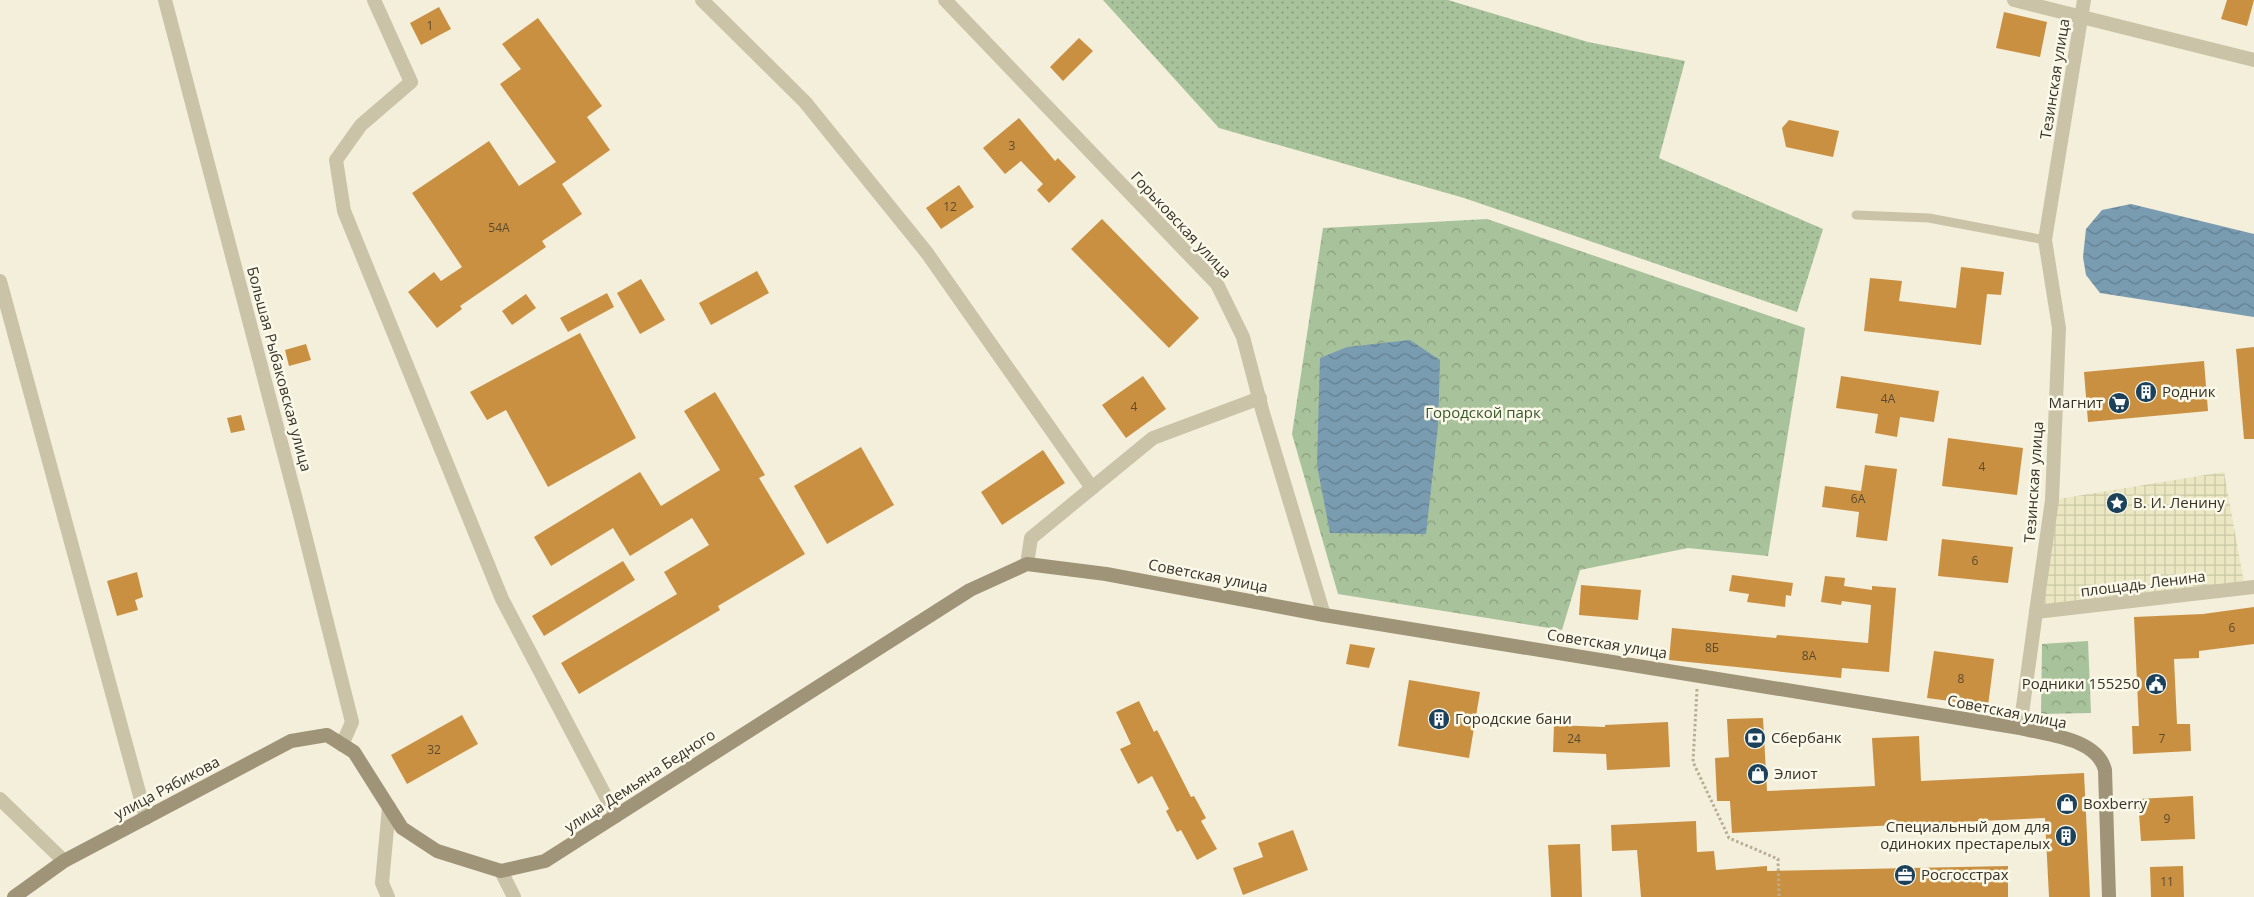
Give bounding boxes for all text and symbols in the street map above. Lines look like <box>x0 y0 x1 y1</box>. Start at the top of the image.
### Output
house number: 1 <box>427 17 433 34</box>
street label: Тезинская улица <box>2035 17 2073 141</box>
house number: 3 <box>1009 137 1016 154</box>
street label: Горьковская улица <box>1127 167 1236 282</box>
house number: 12 <box>943 198 957 215</box>
house number: 54А <box>488 219 510 236</box>
street label: Большая Рыбаковская улица <box>243 264 317 473</box>
building icon: Родник <box>2134 380 2158 404</box>
place label: Родник <box>2162 381 2216 401</box>
house number: 4А <box>1881 390 1896 407</box>
supermarket icon: Магнит <box>2107 391 2131 415</box>
place label: Магнит <box>2049 392 2103 412</box>
house number: 4 <box>1131 398 1138 415</box>
park label: Городской парк <box>1425 402 1541 422</box>
street label: Тезинская улица <box>2019 420 2047 543</box>
house number: 4 <box>1979 458 1986 475</box>
house number: 6А <box>1851 490 1866 507</box>
place icon: В. И. Ленину <box>2105 491 2129 515</box>
place label: В. И. Ленину <box>2133 492 2225 512</box>
house number: 6 <box>1972 552 1979 569</box>
street label: Советская улица <box>1147 554 1270 596</box>
street label: площадь Ленина <box>2079 565 2207 601</box>
house number: 6 <box>2229 619 2236 636</box>
street label: Советская улица <box>1546 624 1669 662</box>
house number: 8Б <box>1705 639 1719 656</box>
house number: 8А <box>1802 647 1817 664</box>
house number: 8 <box>1958 670 1965 687</box>
public building icon: Родники 155250 <box>2144 672 2168 696</box>
place label: Родники 155250 <box>2022 673 2140 693</box>
street label: Советская улица <box>1946 690 2069 732</box>
building icon: Городские бани <box>1427 707 1451 731</box>
place label: Городские бани <box>1455 708 1572 728</box>
street label: улица Демьяна Бедного <box>560 724 719 836</box>
bank icon: Сбербанк <box>1743 726 1767 750</box>
place label: Сбербанк <box>1771 727 1842 747</box>
house number: 24 <box>1567 730 1581 747</box>
house number: 7 <box>2159 730 2166 747</box>
house number: 32 <box>427 741 441 758</box>
street label: улица Рябикова <box>110 751 223 823</box>
shop icon: Элиот <box>1746 762 1770 786</box>
place label: Элиот <box>1774 763 1818 783</box>
shop icon: Boxberry <box>2055 792 2079 816</box>
place label: Boxberry <box>2083 793 2147 813</box>
house number: 9 <box>2164 810 2171 827</box>
place label: Специальный дом для одиноких престарелых <box>1880 816 2050 853</box>
building icon: Специальный дом для одиноких престарелых <box>2054 824 2078 848</box>
office icon: Росгосстрах <box>1893 863 1917 887</box>
place label: Росгосстрах <box>1921 864 2009 884</box>
house number: 11 <box>2160 873 2174 890</box>

